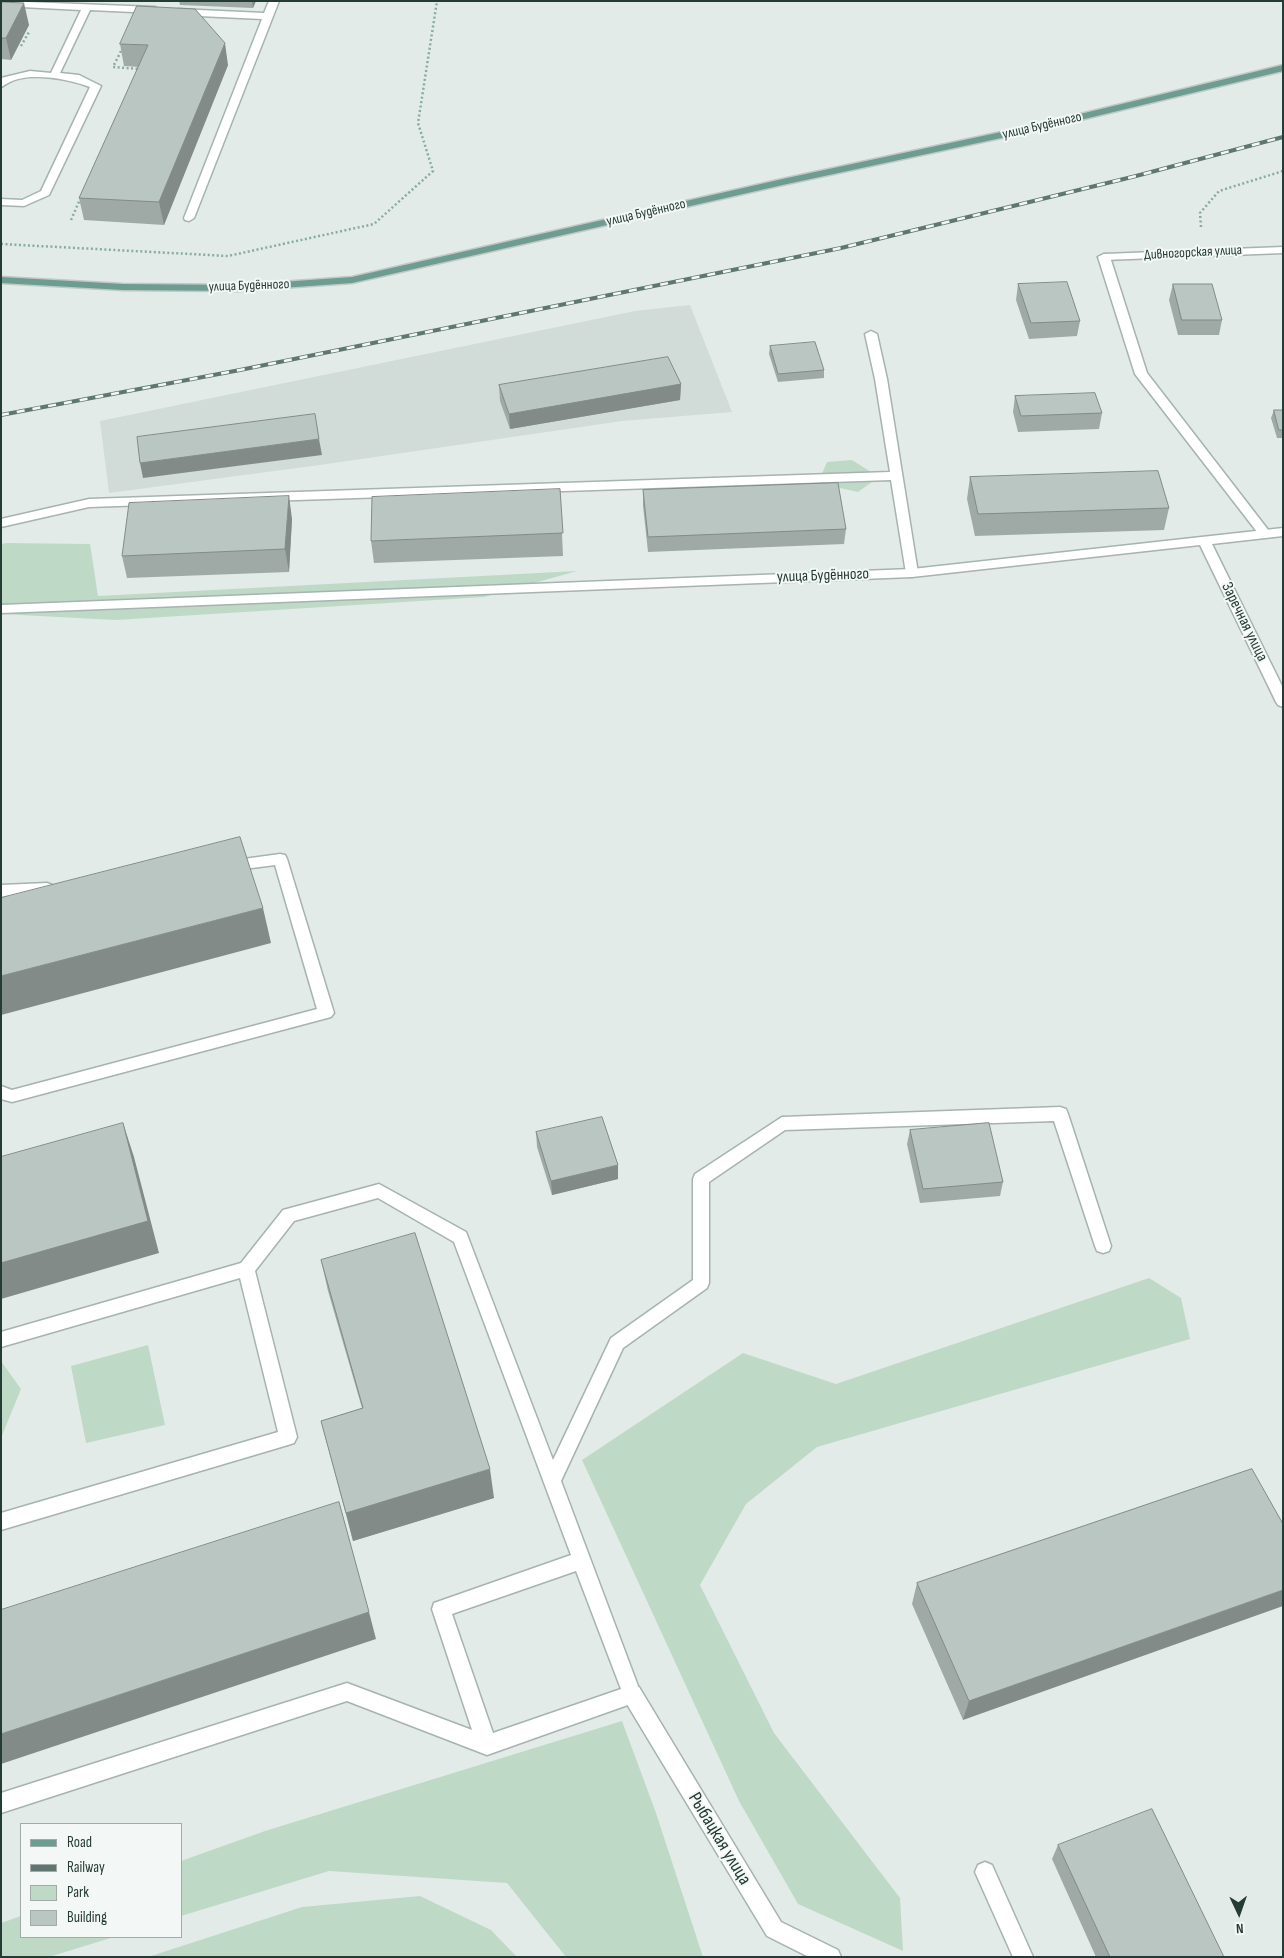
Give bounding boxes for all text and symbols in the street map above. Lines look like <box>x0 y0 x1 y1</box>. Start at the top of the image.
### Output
street label: улица Будённого <box>1001 109 1083 143</box>
street label: улица Будённого <box>605 196 687 230</box>
street label: Дивногорская улица <box>1144 242 1242 264</box>
street label: улица Будённого <box>208 276 290 296</box>
street label: улица Будённого <box>777 565 869 587</box>
street label: Заречная улица <box>1217 579 1271 665</box>
street label: Рыбацкая улица <box>682 1789 756 1889</box>
legend <box>20 1823 182 1938</box>
text: Road <box>67 1833 92 1852</box>
text: Railway <box>67 1858 105 1877</box>
text: Park <box>67 1883 89 1902</box>
north arrow <box>1214 1888 1264 1938</box>
text: Building <box>67 1908 107 1927</box>
text: N <box>1236 1920 1244 1937</box>

